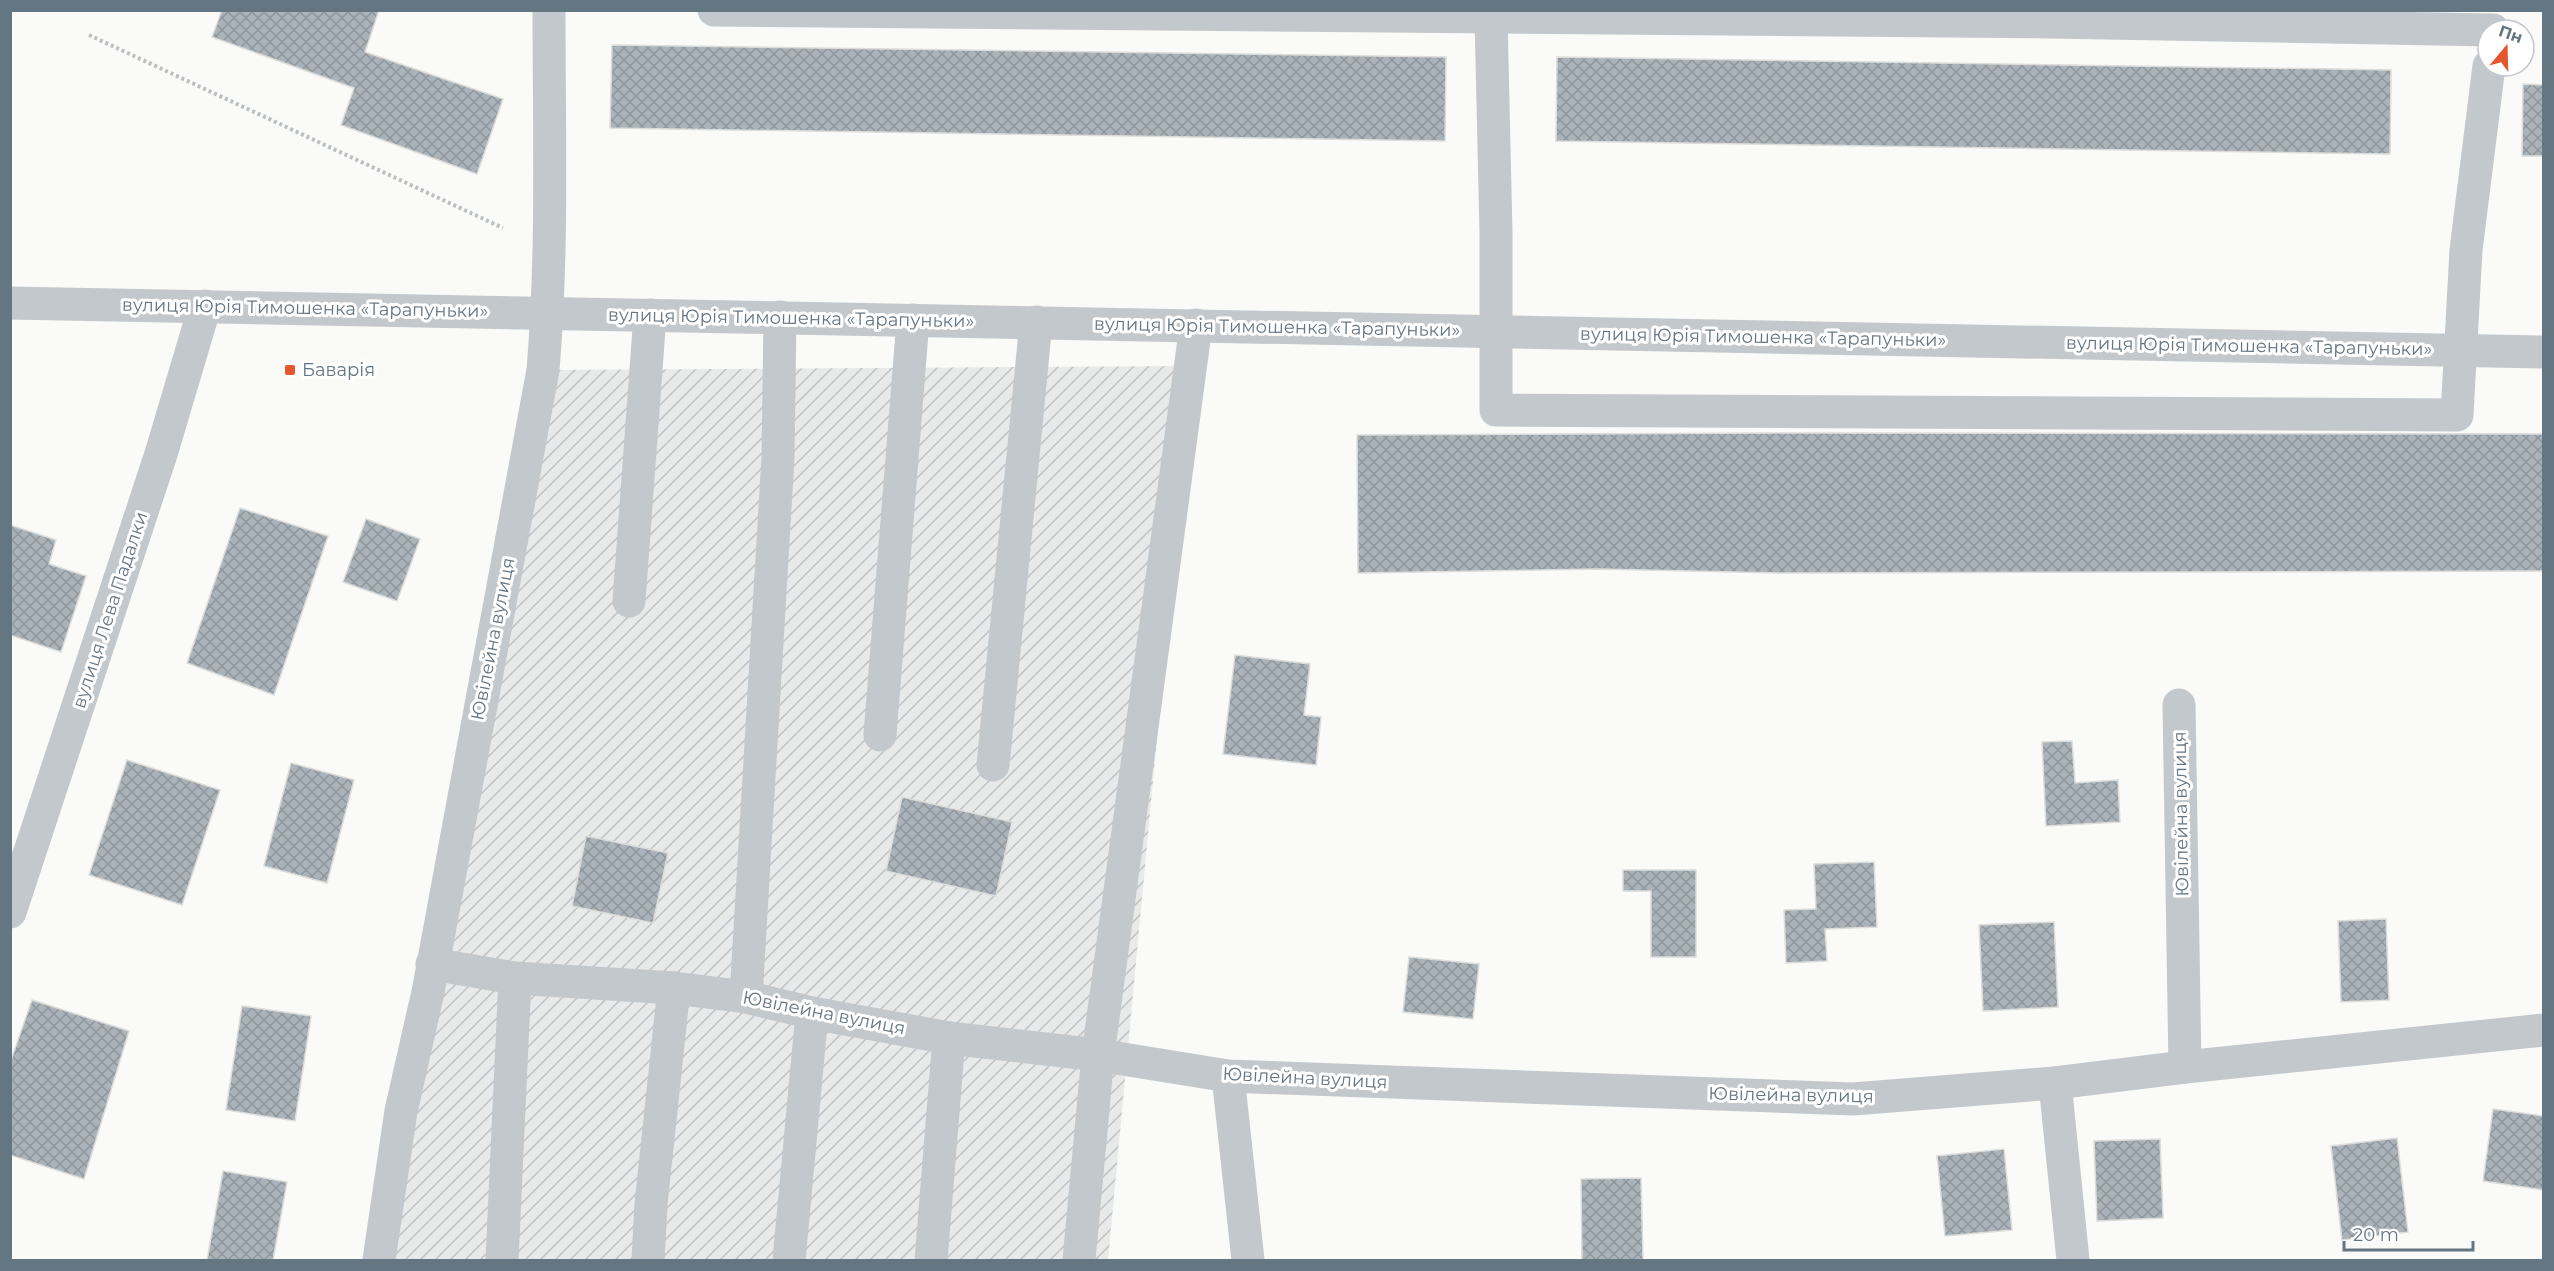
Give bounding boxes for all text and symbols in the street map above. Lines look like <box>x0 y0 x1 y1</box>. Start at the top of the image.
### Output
north arrow <box>2476 18 2536 78</box>
text: Пн <box>2496 21 2525 47</box>
street label: вулиця Юрія Тимошенка «Тарапуньки» <box>122 294 488 322</box>
street label: вулиця Юрія Тимошенка «Тарапуньки» <box>608 304 974 332</box>
street label: вулиця Юрія Тимошенка «Тарапуньки» <box>1094 313 1460 341</box>
street label: вулиця Юрія Тимошенка «Тарапуньки» <box>1580 323 1946 351</box>
street label: вулиця Юрія Тимошенка «Тарапуньки» <box>2066 332 2432 360</box>
place label: Баварія <box>302 359 375 381</box>
marker: Баварія <box>283 363 297 377</box>
street label: вулиця Лева Падалки <box>68 509 152 711</box>
street label: Ювілейна вулиця <box>466 556 520 722</box>
street label: Ювілейна вулиця <box>2169 731 2193 897</box>
street label: Ювілейна вулиця <box>741 986 907 1040</box>
street label: Ювілейна вулиця <box>1222 1063 1388 1093</box>
street label: Ювілейна вулиця <box>1708 1083 1874 1107</box>
scale bar <box>2344 1214 2473 1252</box>
text: 20 m <box>2353 1224 2399 1246</box>

